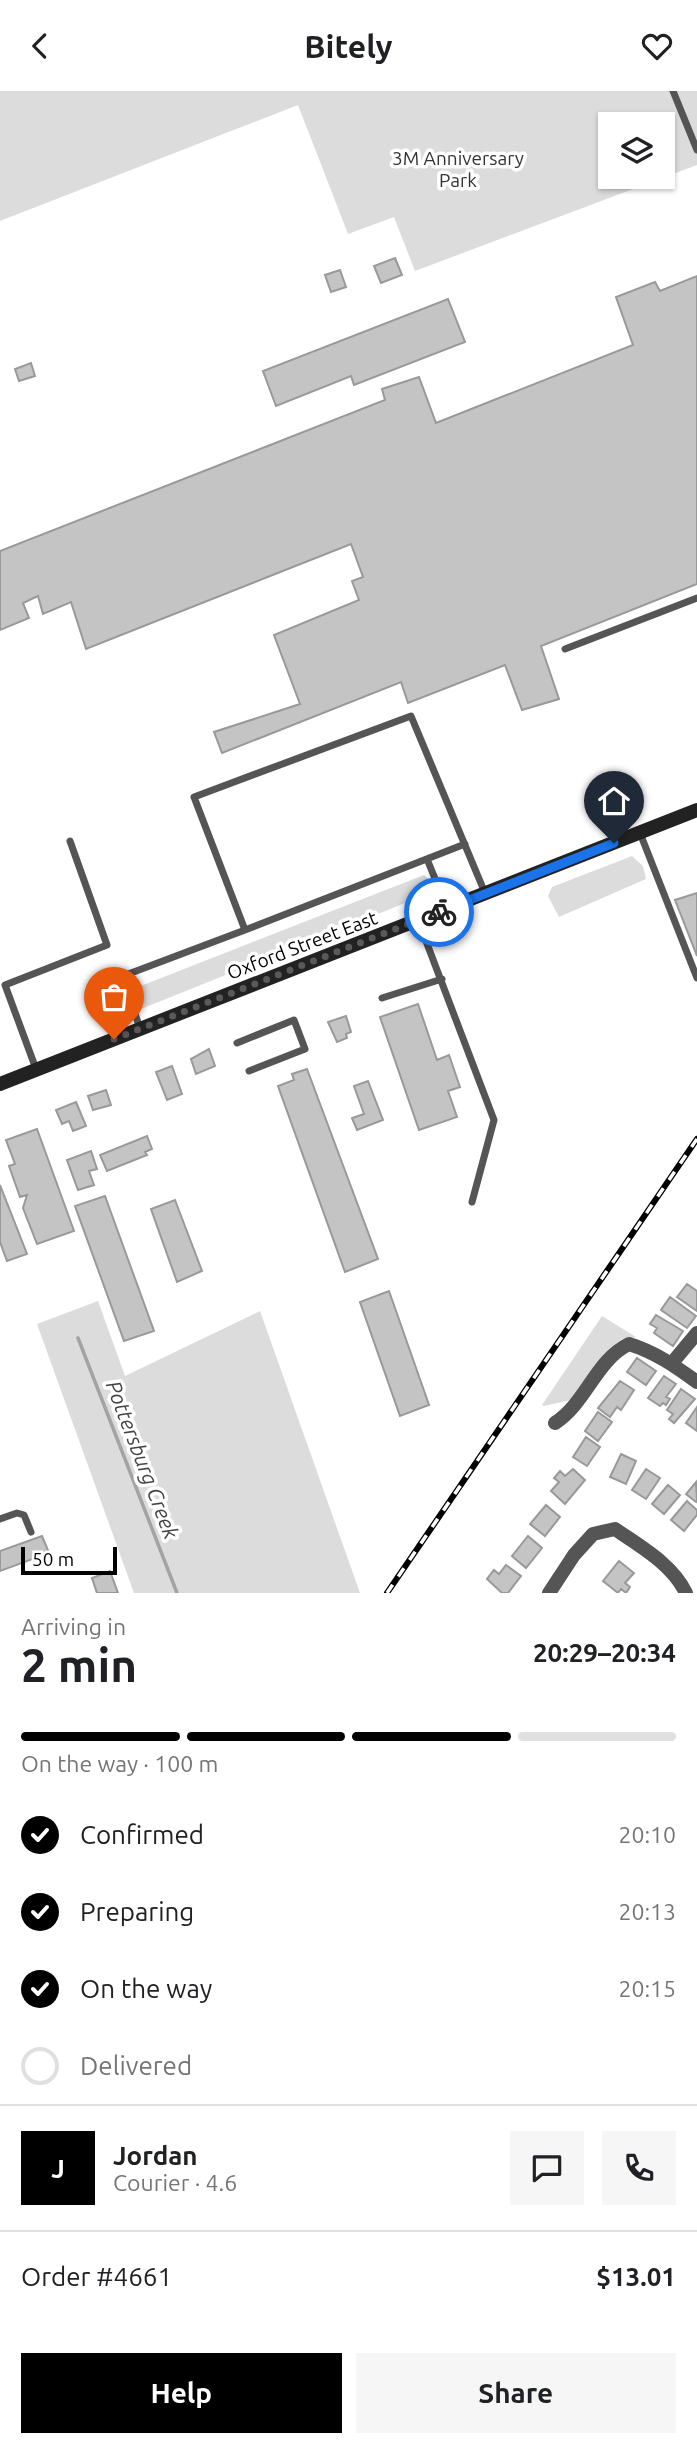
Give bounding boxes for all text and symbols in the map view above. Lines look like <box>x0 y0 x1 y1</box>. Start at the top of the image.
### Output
icon: back <box>21 27 59 65</box>
icon: heart <box>638 27 676 65</box>
text: Bitely <box>304 28 393 64</box>
map controls <box>598 112 675 189</box>
button: layers <box>598 112 675 189</box>
park label: 3M Anniversary Park <box>392 147 524 191</box>
pin <box>584 771 644 843</box>
icon: home <box>595 782 633 820</box>
courier <box>404 877 474 947</box>
icon: bike <box>420 893 458 931</box>
street label: Oxford Street East <box>224 906 381 984</box>
pin <box>84 967 144 1039</box>
icon: bag <box>95 978 133 1016</box>
water label: Pottersburg Creek <box>102 1377 184 1542</box>
scale bar <box>21 1544 117 1576</box>
text: 50 m <box>32 1548 74 1570</box>
text: Arriving in <box>21 1614 126 1639</box>
text: 20:29–20:34 <box>533 1638 676 1667</box>
text: 2 min <box>21 1639 137 1691</box>
text: On the way · 100 m <box>21 1751 218 1776</box>
icon: check <box>21 1816 59 1854</box>
text: Confirmed <box>80 1820 204 1849</box>
text: 20:10 <box>618 1822 676 1847</box>
icon: check <box>21 1893 59 1931</box>
text: Preparing <box>80 1897 194 1926</box>
text: 20:13 <box>618 1899 676 1924</box>
icon: check <box>21 1970 59 2008</box>
text: On the way <box>80 1974 212 2003</box>
text: 20:15 <box>618 1976 676 2001</box>
text: Delivered <box>80 2051 192 2080</box>
button: chat <box>510 2131 584 2205</box>
button: phone <box>602 2131 676 2205</box>
text: Jordan <box>113 2141 198 2170</box>
text: J <box>51 2154 65 2183</box>
text: Courier · 4.6 <box>113 2170 237 2195</box>
text: Order #4661 <box>21 2262 172 2291</box>
text: $13.01 <box>596 2262 676 2291</box>
button: Help <box>21 2353 342 2433</box>
button: Share <box>356 2353 676 2433</box>

